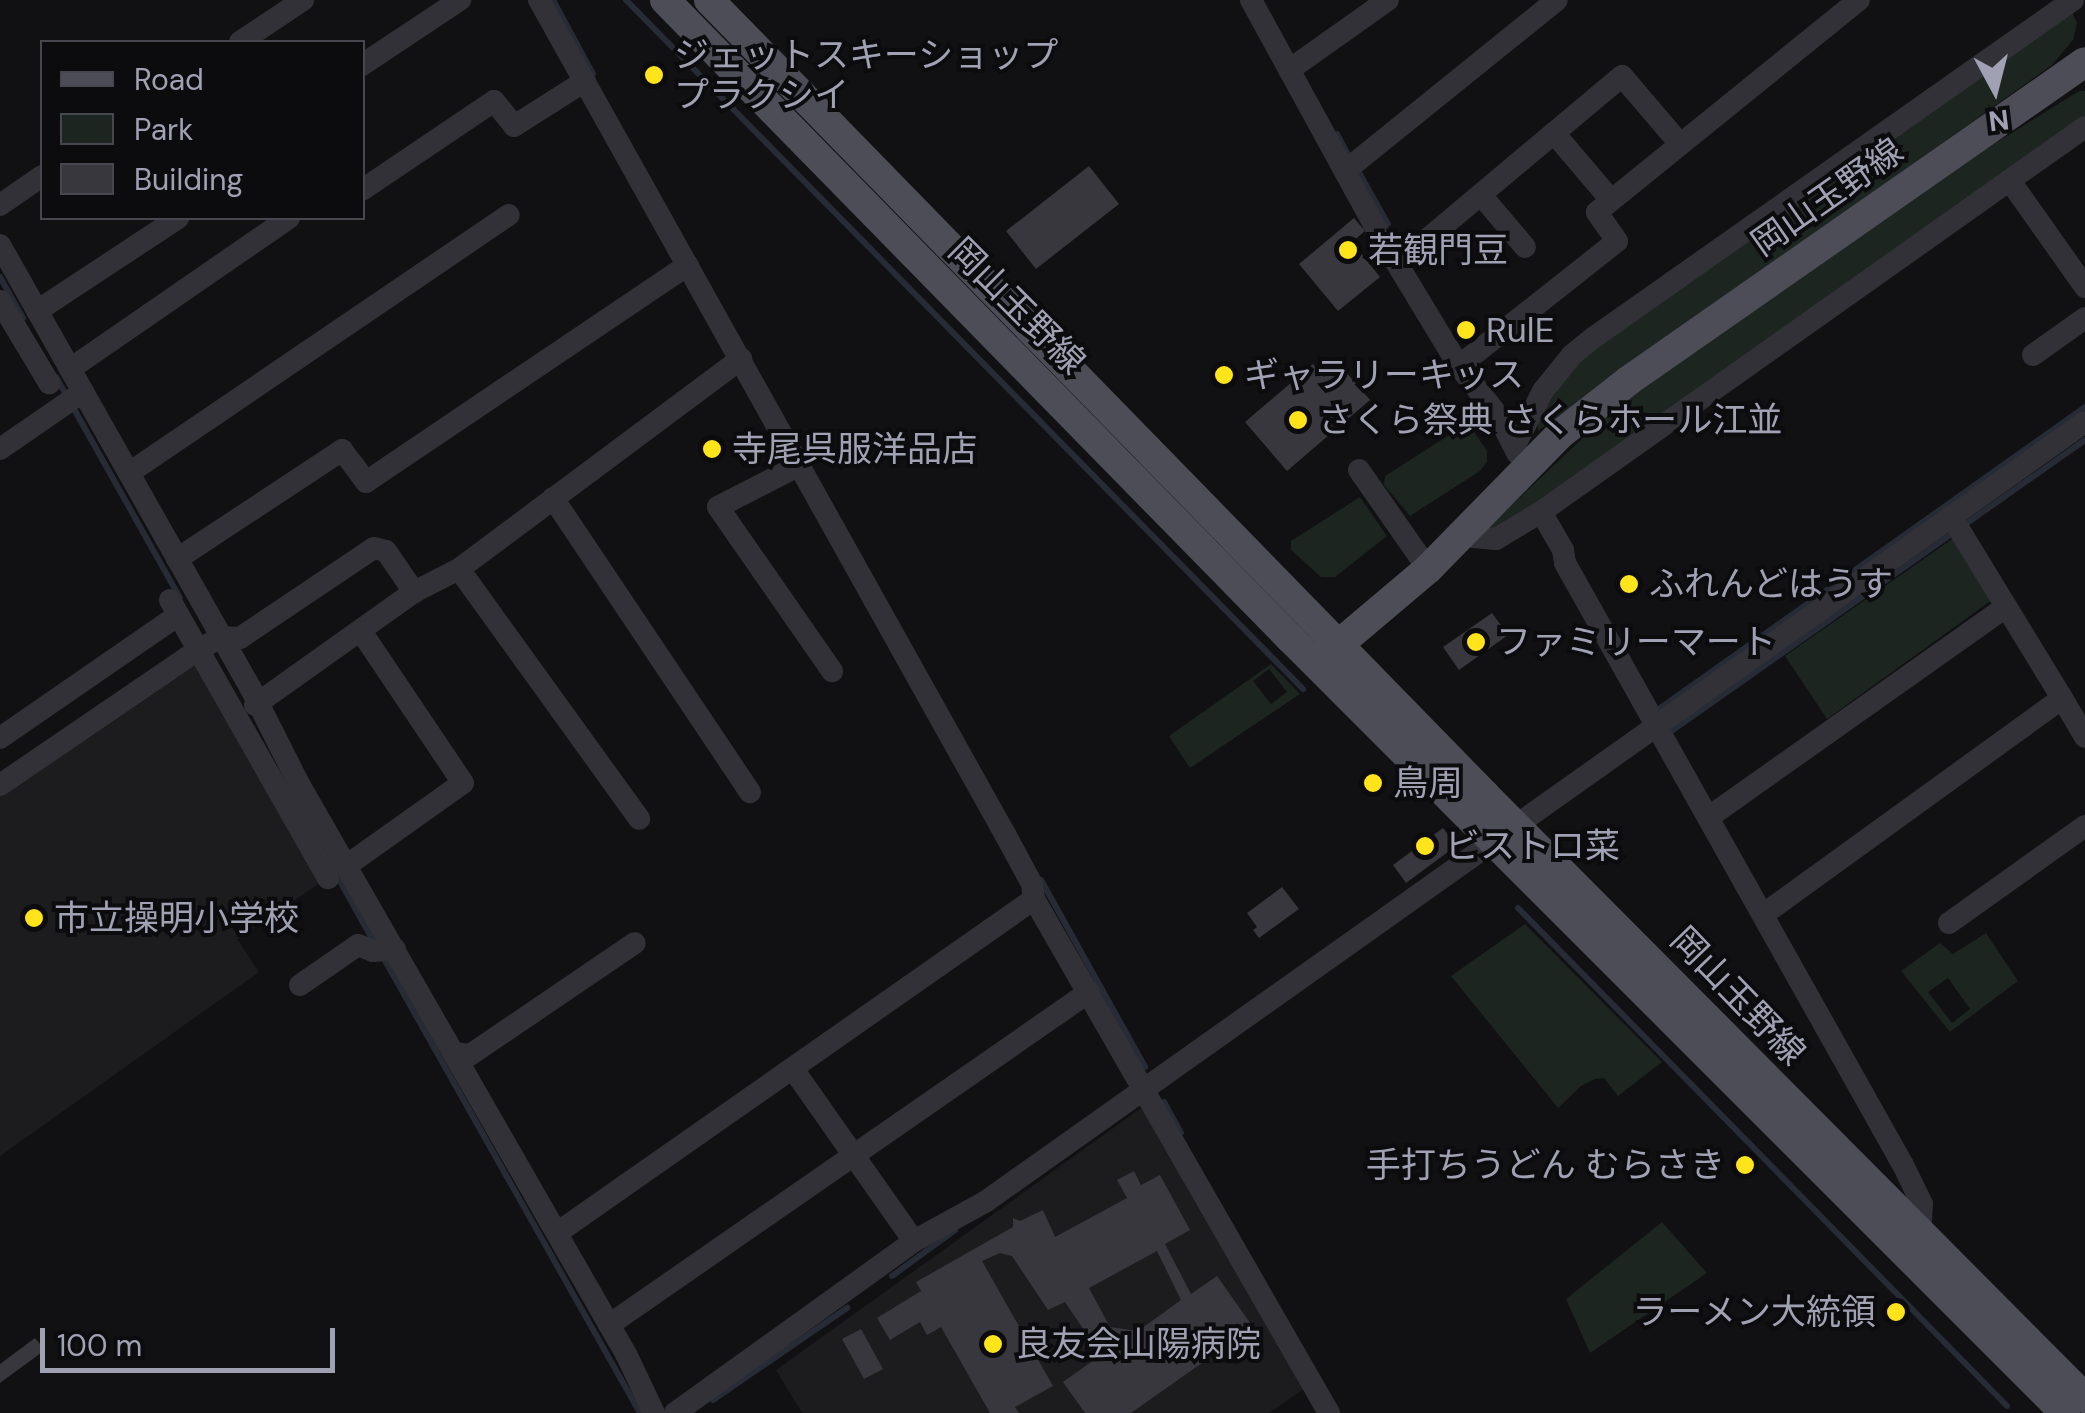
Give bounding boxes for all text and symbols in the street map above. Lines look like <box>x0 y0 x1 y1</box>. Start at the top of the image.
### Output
place label: ジェットスキーショップ プラクシイ <box>674 34 1059 116</box>
legend <box>40 40 365 220</box>
north arrow <box>1945 40 2045 140</box>
text: Road <box>134 60 204 99</box>
marker: ジェットスキーショップ プラクシイ <box>643 64 665 86</box>
text: N <box>1986 101 2011 140</box>
text: Park <box>134 110 193 149</box>
street label: 岡山玉野線 <box>1743 130 1911 264</box>
text: Building <box>134 160 243 199</box>
street label: 岡山玉野線 <box>940 229 1094 383</box>
place label: 若観門豆 <box>1368 229 1508 271</box>
marker: 若観門豆 <box>1337 239 1359 261</box>
place label: RulE <box>1486 309 1554 351</box>
marker: RulE <box>1455 319 1477 341</box>
place label: ギャラリーキッス <box>1244 354 1524 396</box>
marker: ギャラリーキッス <box>1213 364 1235 386</box>
place label: さくら祭典 さくらホール江並 <box>1318 399 1782 441</box>
marker: さくら祭典 さくらホール江並 <box>1287 409 1309 431</box>
place label: 寺尾呉服洋品店 <box>732 428 977 470</box>
marker: 寺尾呉服洋品店 <box>701 438 723 460</box>
place label: ふれんどはうす <box>1649 563 1894 605</box>
marker: ふれんどはうす <box>1618 573 1640 595</box>
place label: ファミリーマート <box>1496 621 1776 663</box>
marker: ファミリーマート <box>1465 631 1487 653</box>
place label: 鳥周 <box>1393 762 1463 804</box>
marker: 鳥周 <box>1362 772 1384 794</box>
place label: ビストロ菜 <box>1445 825 1620 867</box>
marker: ビストロ菜 <box>1414 835 1436 857</box>
place label: 市立操明小学校 <box>54 897 299 939</box>
marker: 市立操明小学校 <box>23 907 45 929</box>
street label: 岡山玉野線 <box>1662 918 1814 1074</box>
place label: 手打ちうどん むらさき <box>1366 1144 1725 1186</box>
marker: 手打ちうどん むらさき <box>1734 1154 1756 1176</box>
place label: ラーメン大統領 <box>1631 1291 1876 1333</box>
marker: ラーメン大統領 <box>1885 1301 1907 1323</box>
scale bar <box>45 1308 340 1370</box>
place label: 良友会山陽病院 <box>1016 1323 1261 1365</box>
text: 100 m <box>57 1326 142 1365</box>
marker: 良友会山陽病院 <box>980 1331 1006 1357</box>

